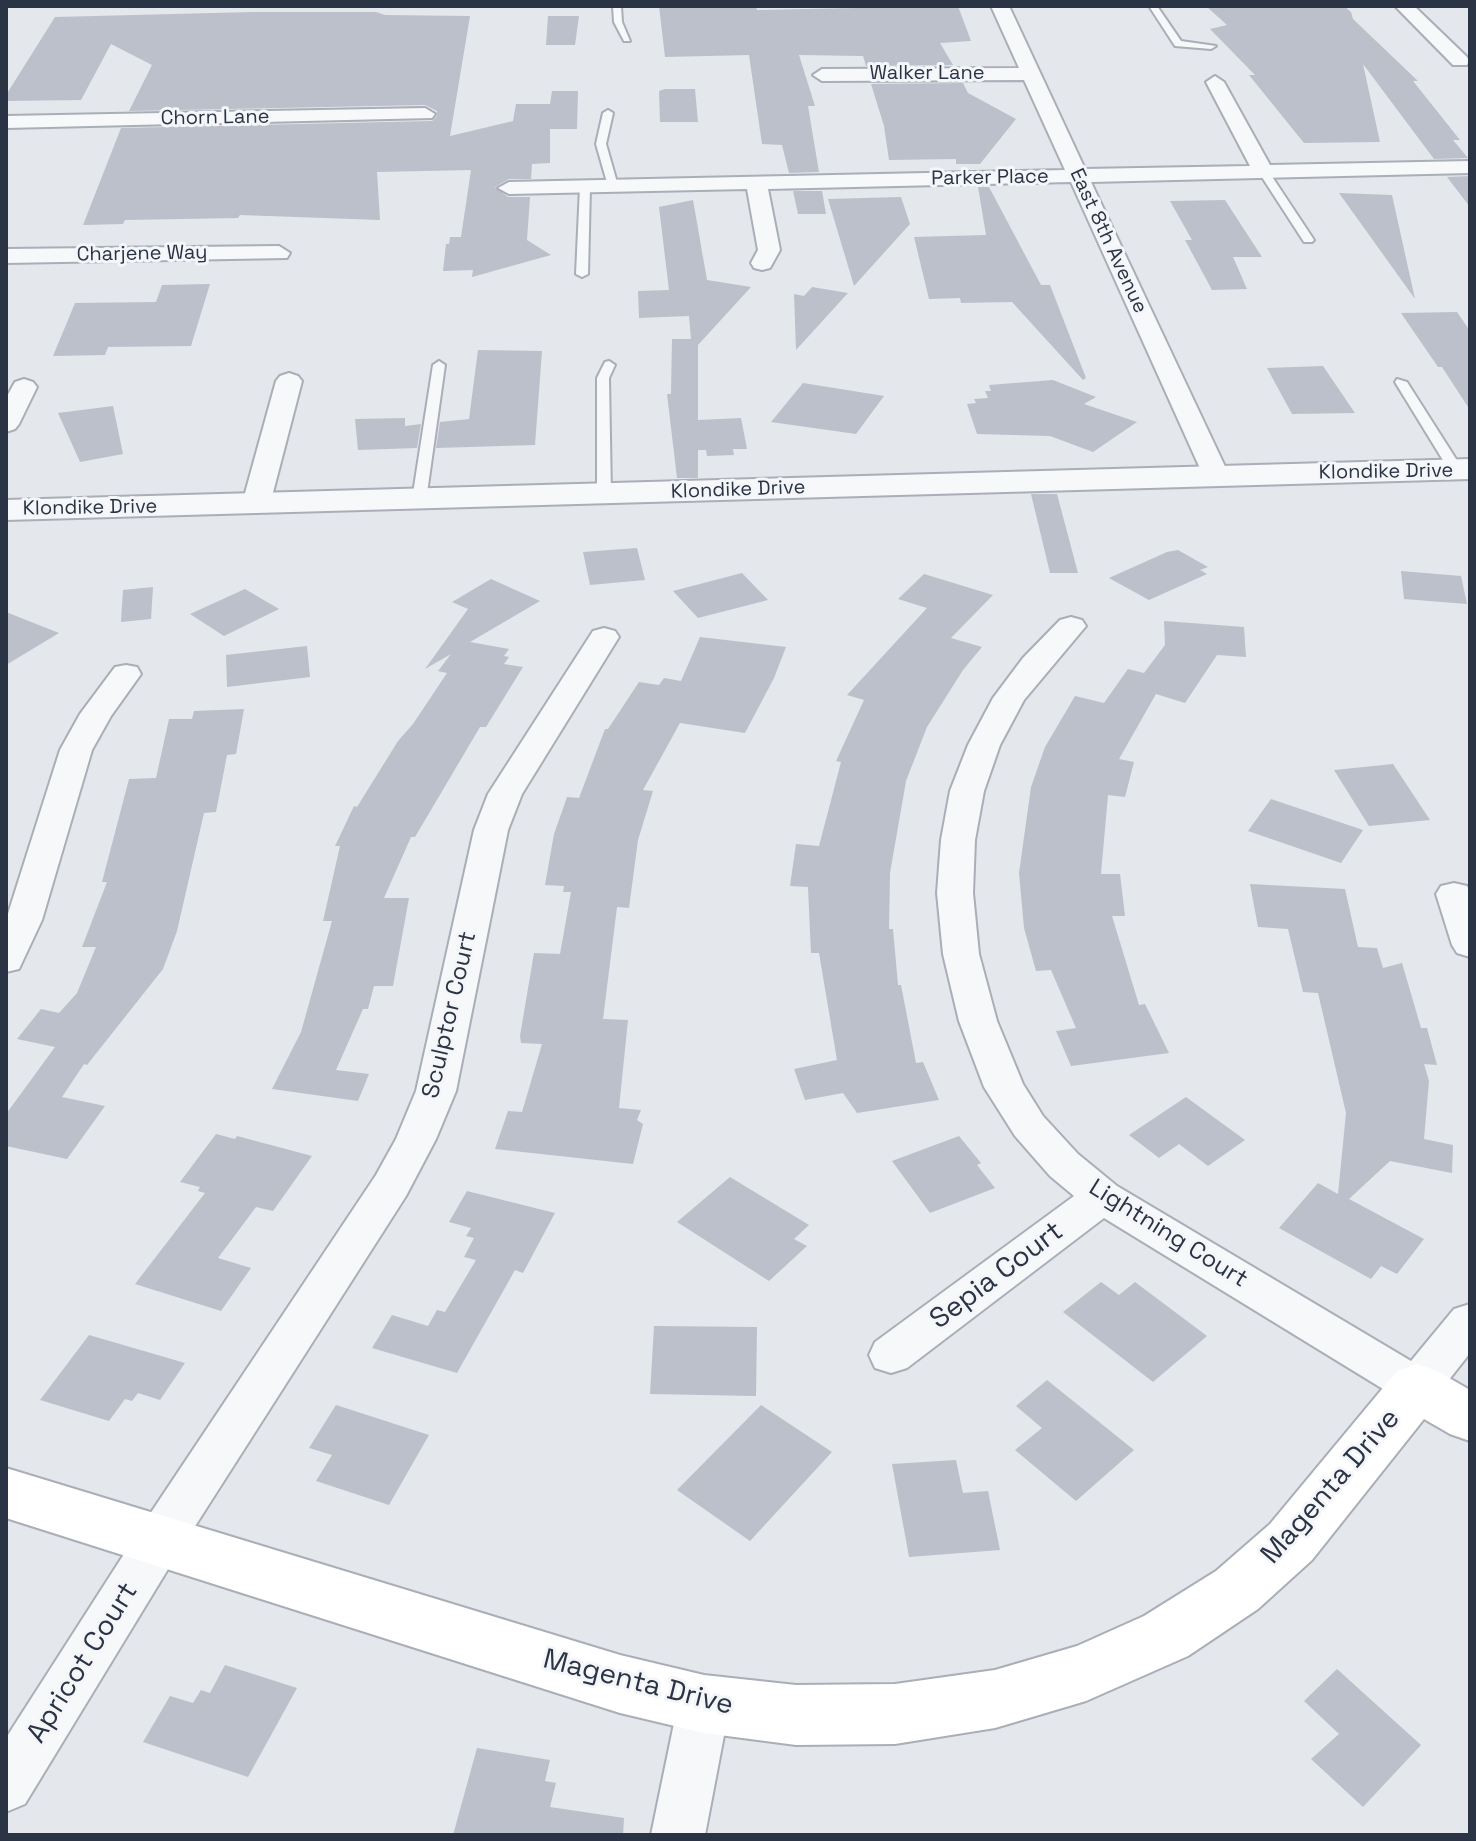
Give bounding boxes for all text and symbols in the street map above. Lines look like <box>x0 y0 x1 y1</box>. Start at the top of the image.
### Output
street label: Walker Lane <box>870 62 984 86</box>
street label: Chorn Lane <box>160 105 270 131</box>
street label: Parker Place <box>931 165 1049 191</box>
street label: East 8th Avenue <box>1064 165 1152 317</box>
street label: Charjene Way <box>76 241 208 267</box>
street label: Klondike Drive <box>1318 459 1454 485</box>
street label: Klondike Drive <box>670 476 806 504</box>
street label: Klondike Drive <box>22 495 158 521</box>
street label: Sculptor Court <box>417 929 483 1101</box>
street label: Lightning Court <box>1083 1174 1253 1294</box>
street label: Sepia Court <box>924 1215 1070 1337</box>
street label: Magenta Drive <box>1255 1403 1407 1571</box>
street label: Apricot Court <box>20 1577 146 1749</box>
street label: Magenta Drive <box>540 1643 736 1723</box>

